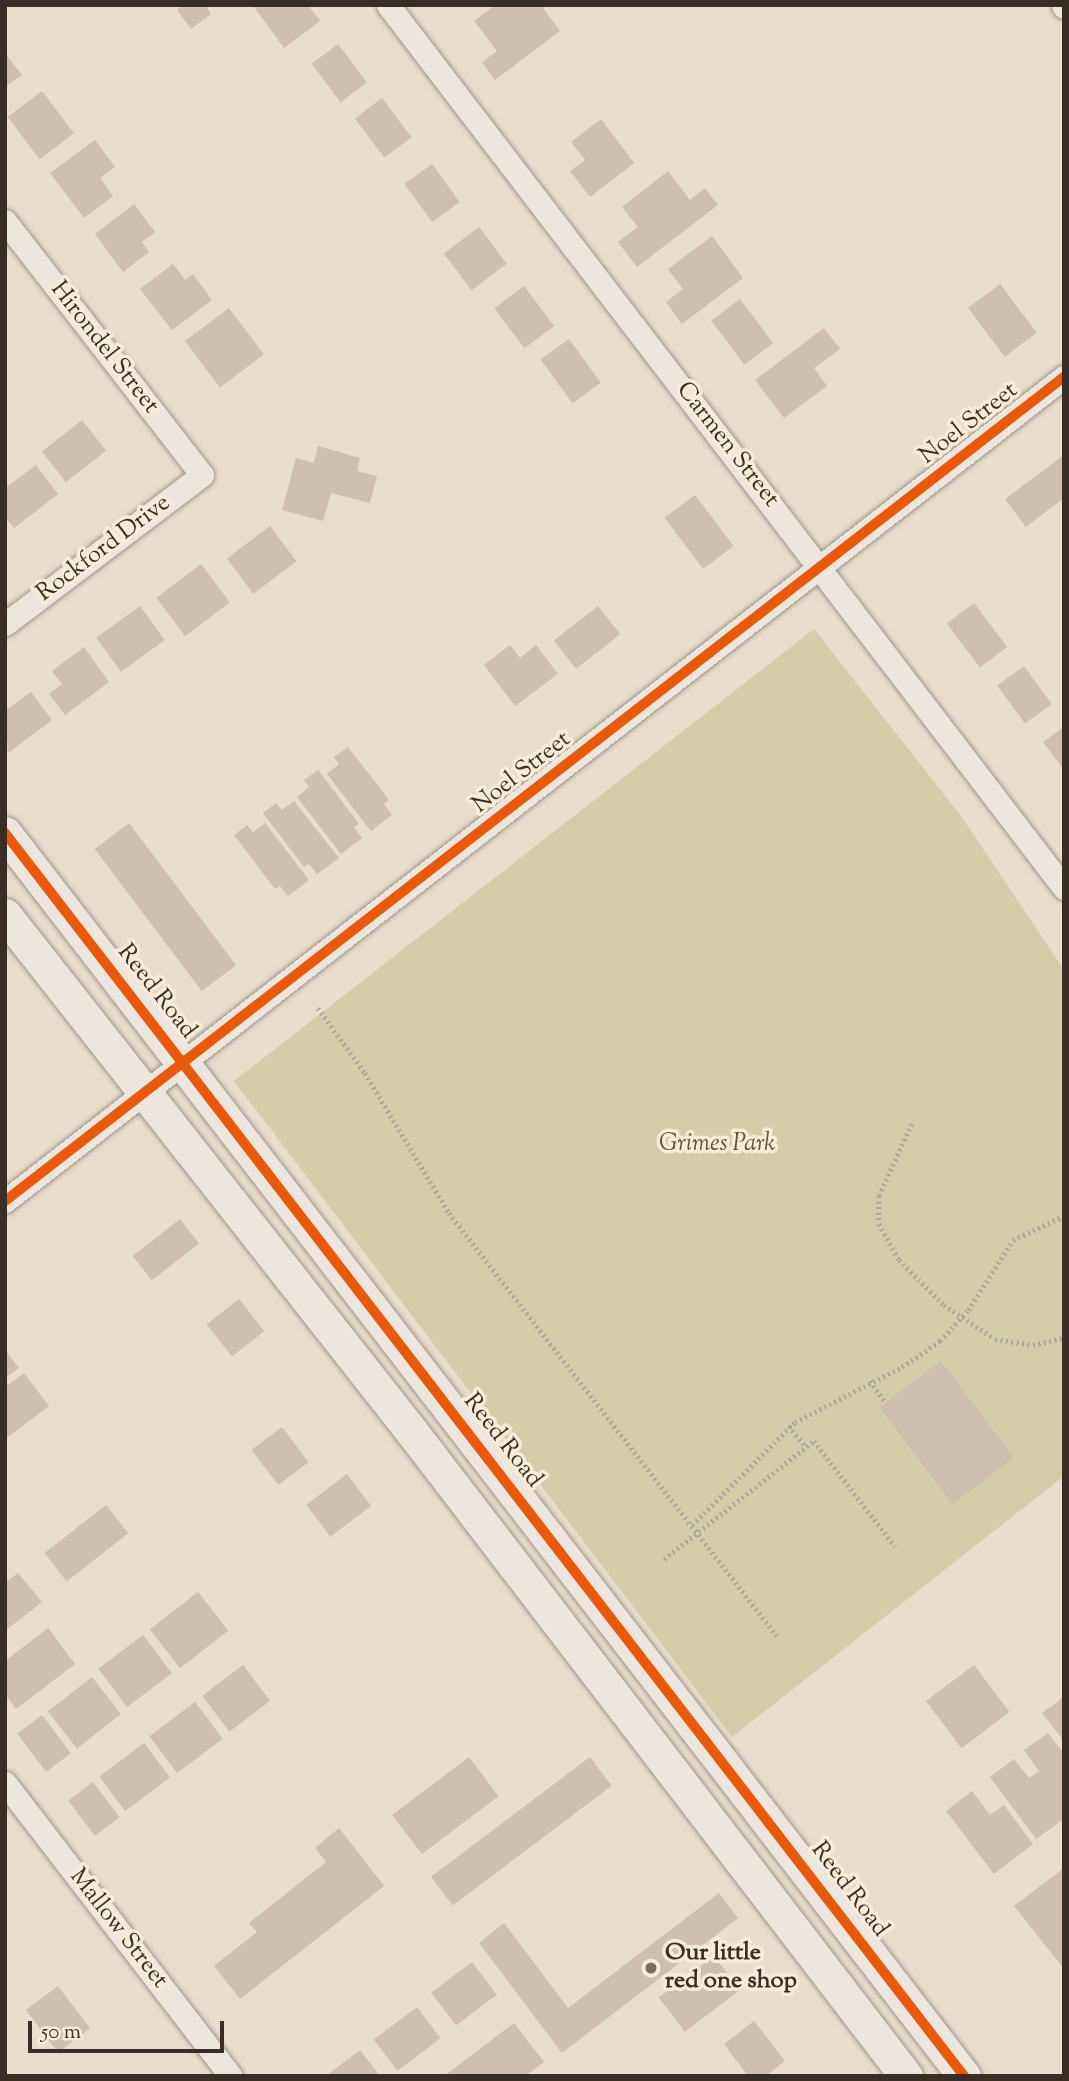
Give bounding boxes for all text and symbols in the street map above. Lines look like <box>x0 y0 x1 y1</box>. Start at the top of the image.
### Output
street label: Hirondel Street <box>43 276 165 420</box>
street label: Carmen Street <box>669 377 785 513</box>
street label: Noel Street <box>914 377 1024 471</box>
street label: Rockford Drive <box>32 489 176 609</box>
street label: Noel Street <box>467 726 577 820</box>
street label: Reed Road <box>110 939 202 1045</box>
park label: Grimes Park <box>659 1131 775 1159</box>
street label: Reed Road <box>456 1388 548 1494</box>
street label: Reed Road <box>804 1837 894 1943</box>
street label: Mallow Street <box>62 1864 174 1994</box>
place label: Our little red one shop <box>665 1940 797 1996</box>
marker: Our little red one shop <box>643 1960 659 1976</box>
scale bar <box>32 2008 228 2052</box>
text: 50 m <box>41 2018 81 2048</box>

